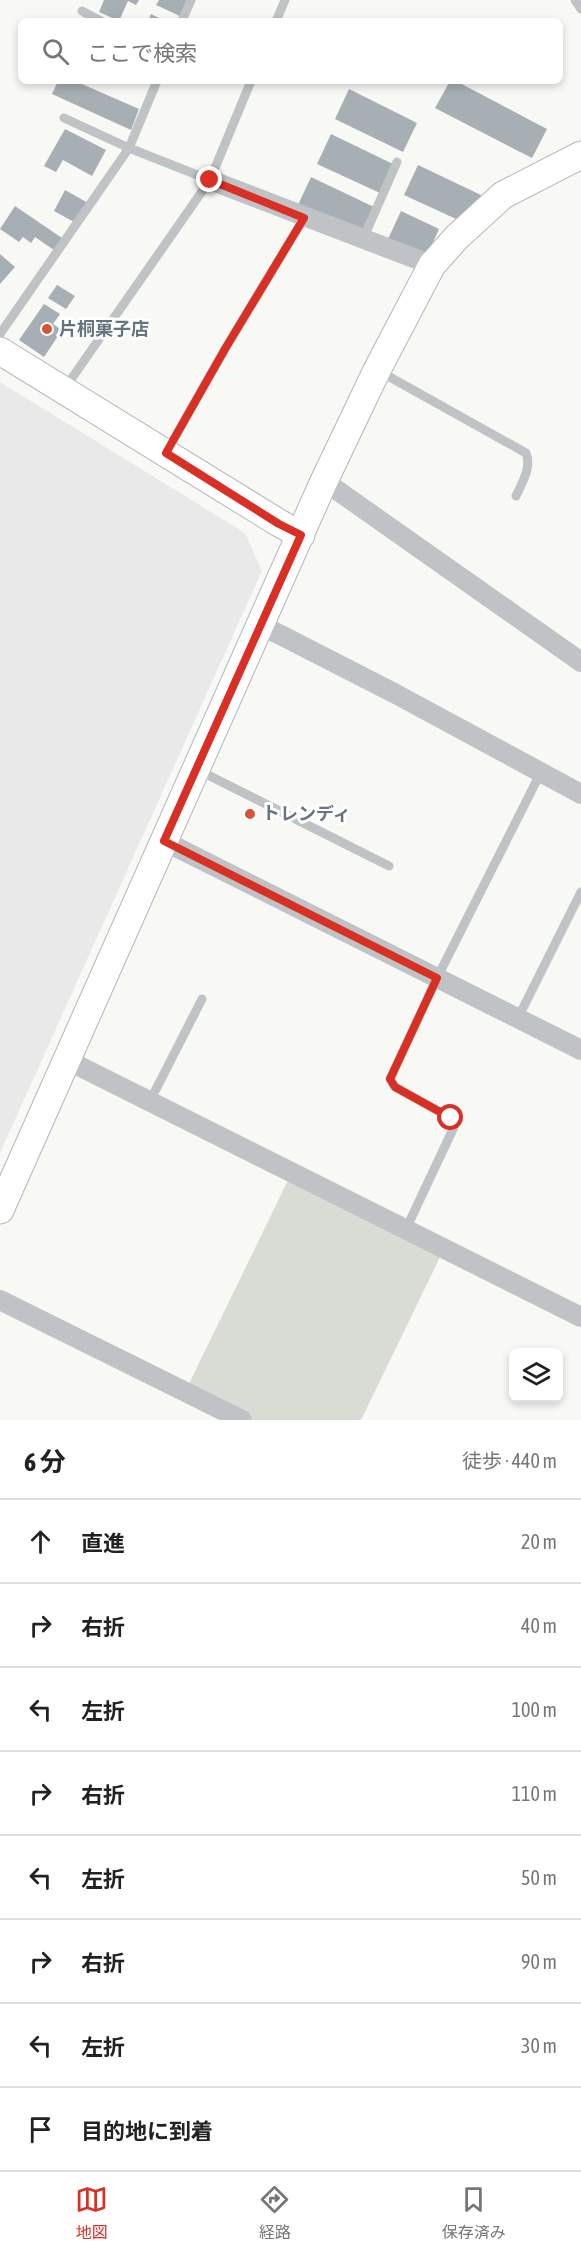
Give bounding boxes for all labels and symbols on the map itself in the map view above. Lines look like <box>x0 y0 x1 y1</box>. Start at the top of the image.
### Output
route end <box>196 166 222 192</box>
place label: 片桐菓子店 <box>59 318 149 339</box>
marker: 片桐菓子店 <box>40 322 54 336</box>
place label: トレンディ <box>262 803 351 824</box>
marker: トレンディ <box>243 807 257 821</box>
route start <box>437 1104 463 1130</box>

